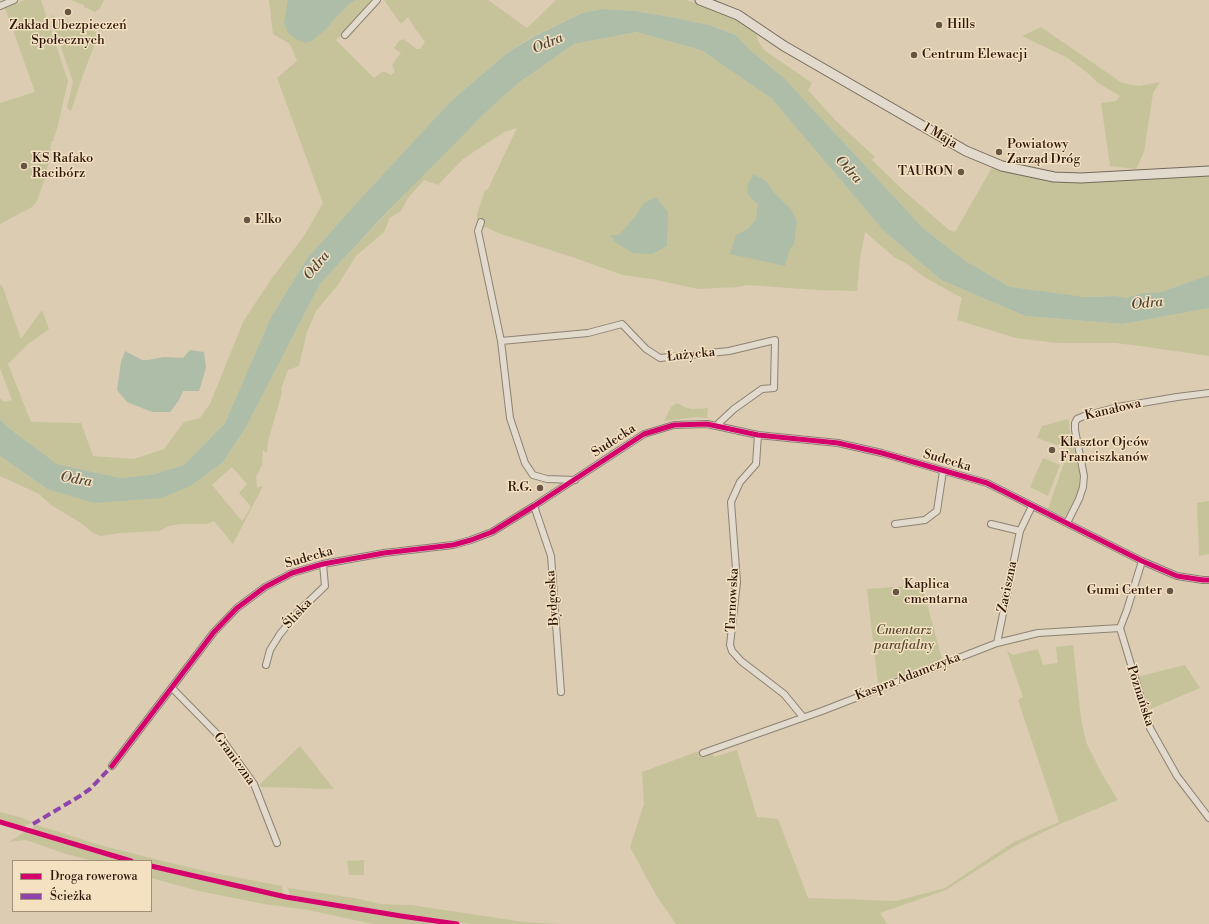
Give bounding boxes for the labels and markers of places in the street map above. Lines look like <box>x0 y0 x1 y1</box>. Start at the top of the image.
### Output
marker: Zakład Ubezpieczeń Społecznych <box>63 7 73 17</box>
place label: Hills <box>947 17 975 33</box>
place label: Zakład Ubezpieczeń Społecznych <box>9 18 127 49</box>
marker: Hills <box>934 20 944 30</box>
place label: Centrum Elewacji <box>922 47 1027 63</box>
marker: Centrum Elewacji <box>909 50 919 60</box>
place label: Powiatowy Zarząd Dróg <box>1007 137 1080 168</box>
marker: Powiatowy Zarząd Dróg <box>994 147 1004 157</box>
place label: KS Rafako Racibórz <box>32 151 93 182</box>
marker: KS Rafako Racibórz <box>19 161 29 171</box>
place label: TAURON <box>898 164 953 180</box>
marker: TAURON <box>956 167 966 177</box>
place label: Elko <box>255 212 282 228</box>
marker: Elko <box>242 215 252 225</box>
place label: Klasztor Ojców Franciszkanów <box>1060 435 1149 466</box>
marker: Klasztor Ojców Franciszkanów <box>1047 445 1057 455</box>
place label: R.G. <box>508 480 532 496</box>
marker: R.G. <box>535 483 545 493</box>
place label: Kaplica cmentarna <box>904 577 968 608</box>
place label: Gumi Center <box>1087 583 1162 599</box>
marker: Gumi Center <box>1165 586 1175 596</box>
marker: Kaplica cmentarna <box>891 587 901 597</box>

